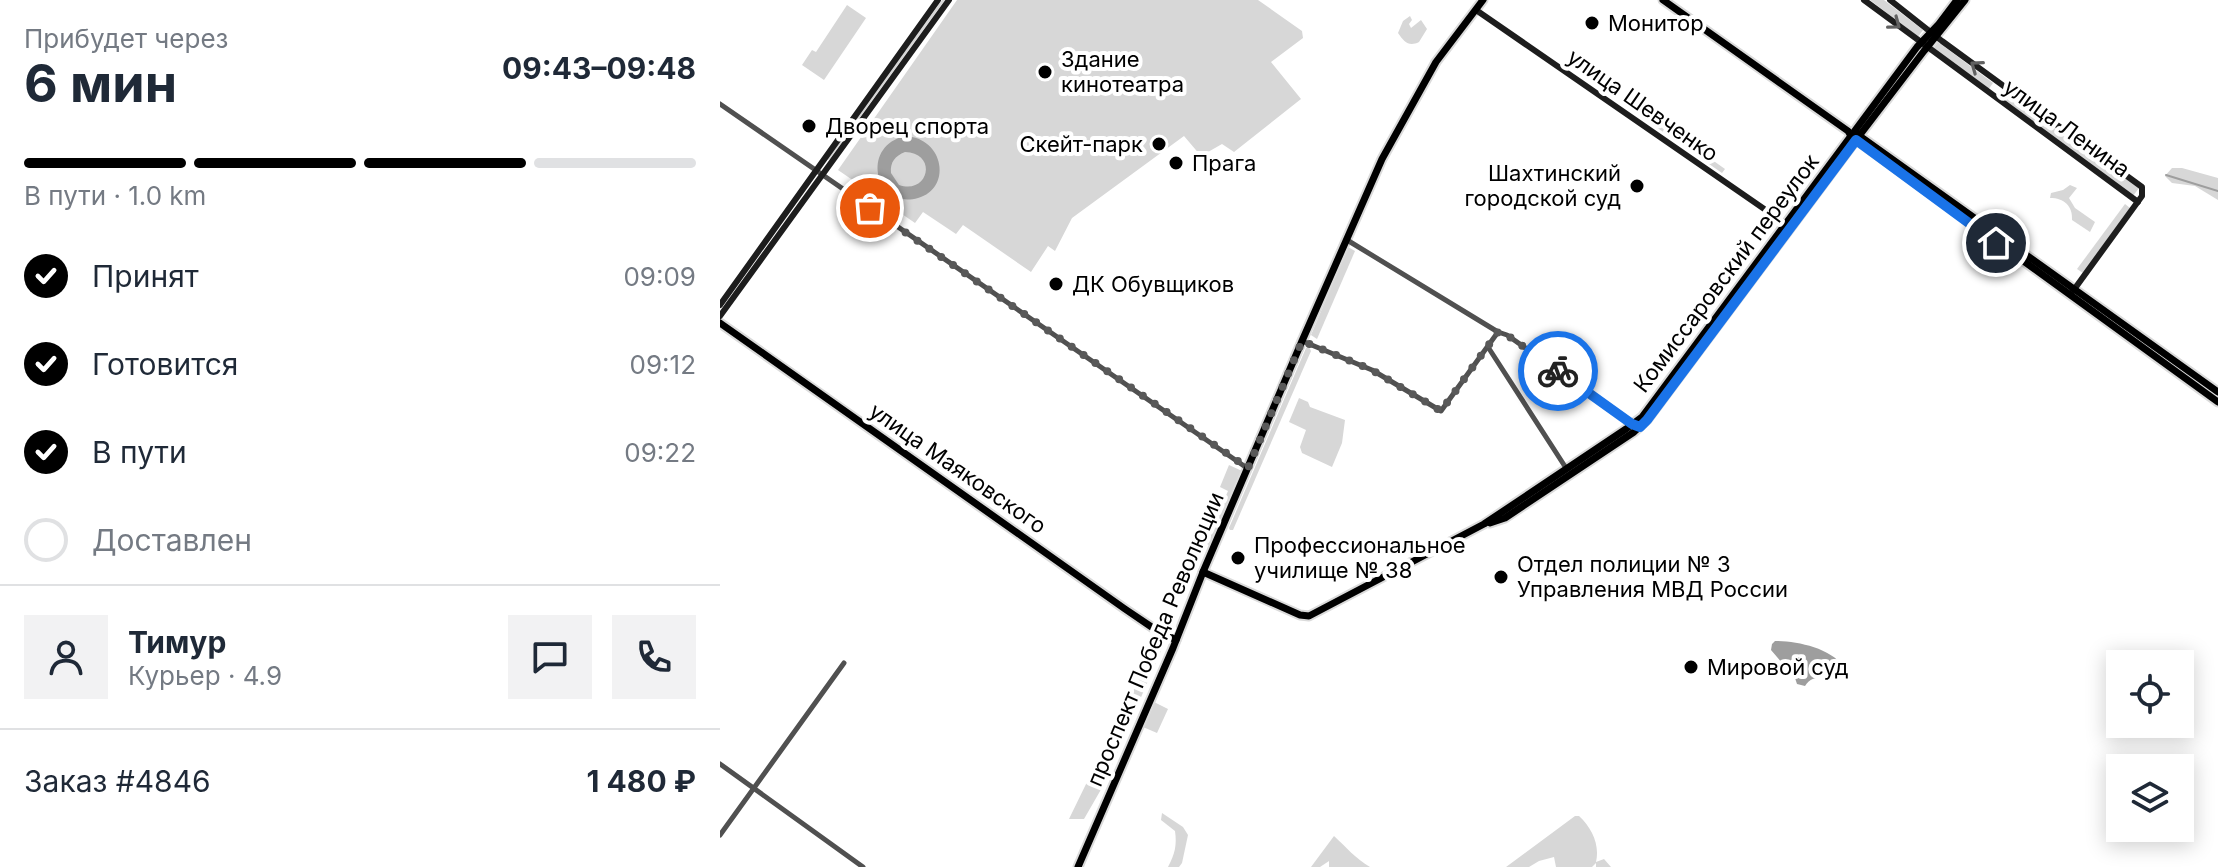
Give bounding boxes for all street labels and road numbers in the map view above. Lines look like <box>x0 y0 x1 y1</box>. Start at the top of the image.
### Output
street label: улица Шевченко <box>1563 43 1723 167</box>
street label: улица Ленина <box>1999 74 2135 182</box>
street label: Комиссаровский переулок <box>1628 149 1824 397</box>
street label: улица Маяковского <box>865 397 1051 539</box>
street label: проспект Победа Революции <box>1081 488 1229 790</box>

